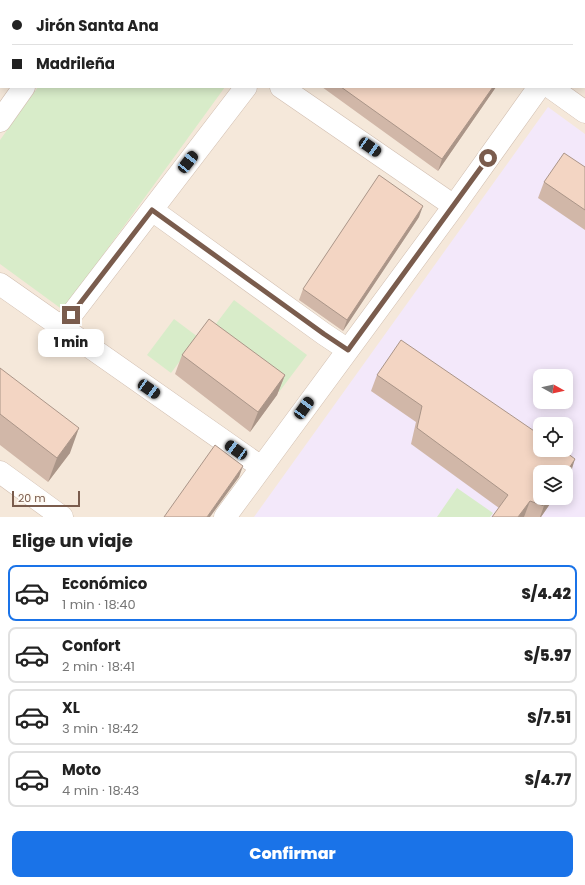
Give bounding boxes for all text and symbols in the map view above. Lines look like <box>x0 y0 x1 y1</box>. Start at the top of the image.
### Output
text: Jirón Santa Ana <box>36 15 159 36</box>
text: Madrileña <box>36 53 115 74</box>
car <box>357 135 383 159</box>
car <box>176 149 200 175</box>
route start <box>479 149 497 167</box>
route end <box>62 306 80 324</box>
callout: 1 min <box>38 329 104 357</box>
text: 1 min <box>54 333 88 352</box>
north arrow <box>533 369 573 409</box>
map controls <box>533 369 573 505</box>
car <box>136 377 162 401</box>
car <box>292 395 316 421</box>
button: locate <box>533 417 573 457</box>
car <box>223 438 249 462</box>
button: layers <box>533 465 573 505</box>
scale bar <box>12 489 80 508</box>
text: 20 m <box>18 490 46 506</box>
text: Elige un viaje <box>12 528 133 553</box>
text: Económico <box>62 573 147 594</box>
icon: car <box>14 575 50 611</box>
text: S/4.42 <box>522 583 571 604</box>
text: 1 min · 18:40 <box>62 595 136 614</box>
text: Confort <box>62 635 121 656</box>
icon: car <box>14 637 50 673</box>
text: S/5.97 <box>524 645 571 666</box>
text: 2 min · 18:41 <box>62 657 135 676</box>
text: XL <box>62 697 80 718</box>
icon: car <box>14 699 50 735</box>
text: S/7.51 <box>527 707 571 728</box>
text: 3 min · 18:42 <box>62 719 139 738</box>
text: Moto <box>62 759 101 780</box>
icon: car <box>14 761 50 797</box>
text: S/4.77 <box>525 769 571 790</box>
text: 4 min · 18:43 <box>62 781 139 800</box>
button: Confirmar <box>12 831 573 877</box>

